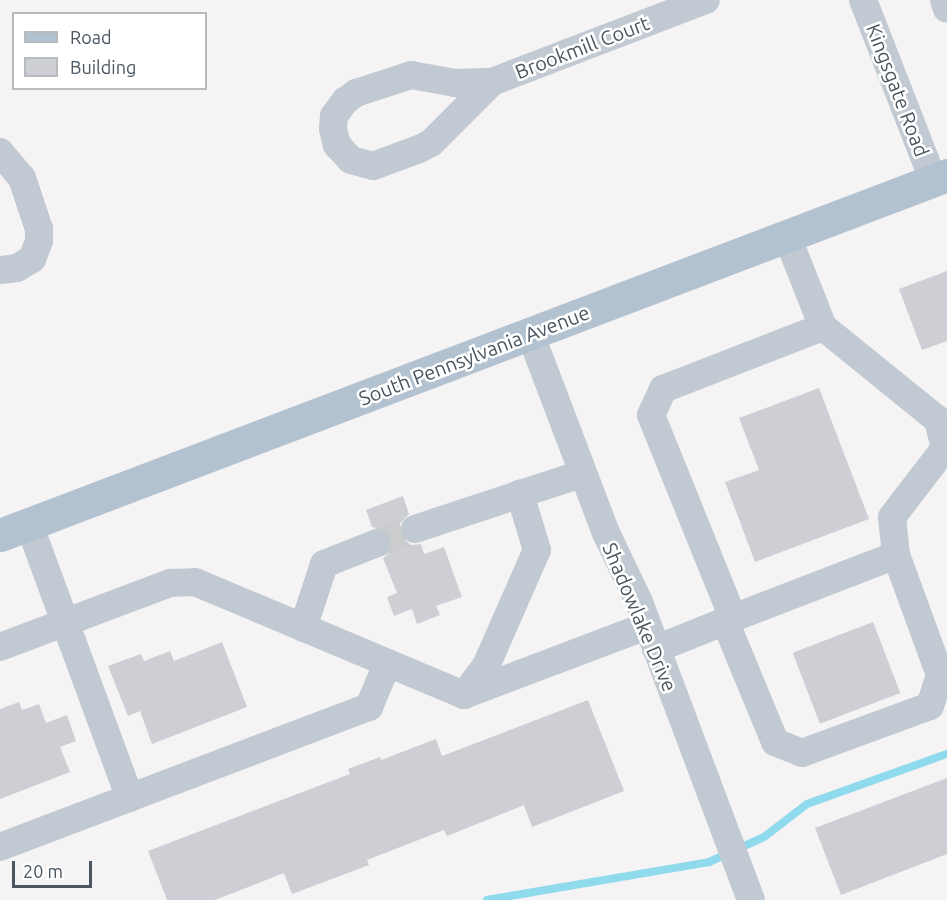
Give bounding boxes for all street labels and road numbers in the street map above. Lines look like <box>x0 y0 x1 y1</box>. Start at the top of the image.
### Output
street label: Brookmill Court <box>512 10 652 84</box>
street label: Kingsgate Road <box>862 20 934 160</box>
street label: South Pennsylvania Avenue <box>355 300 593 410</box>
street label: Shadowlake Drive <box>598 539 682 695</box>

